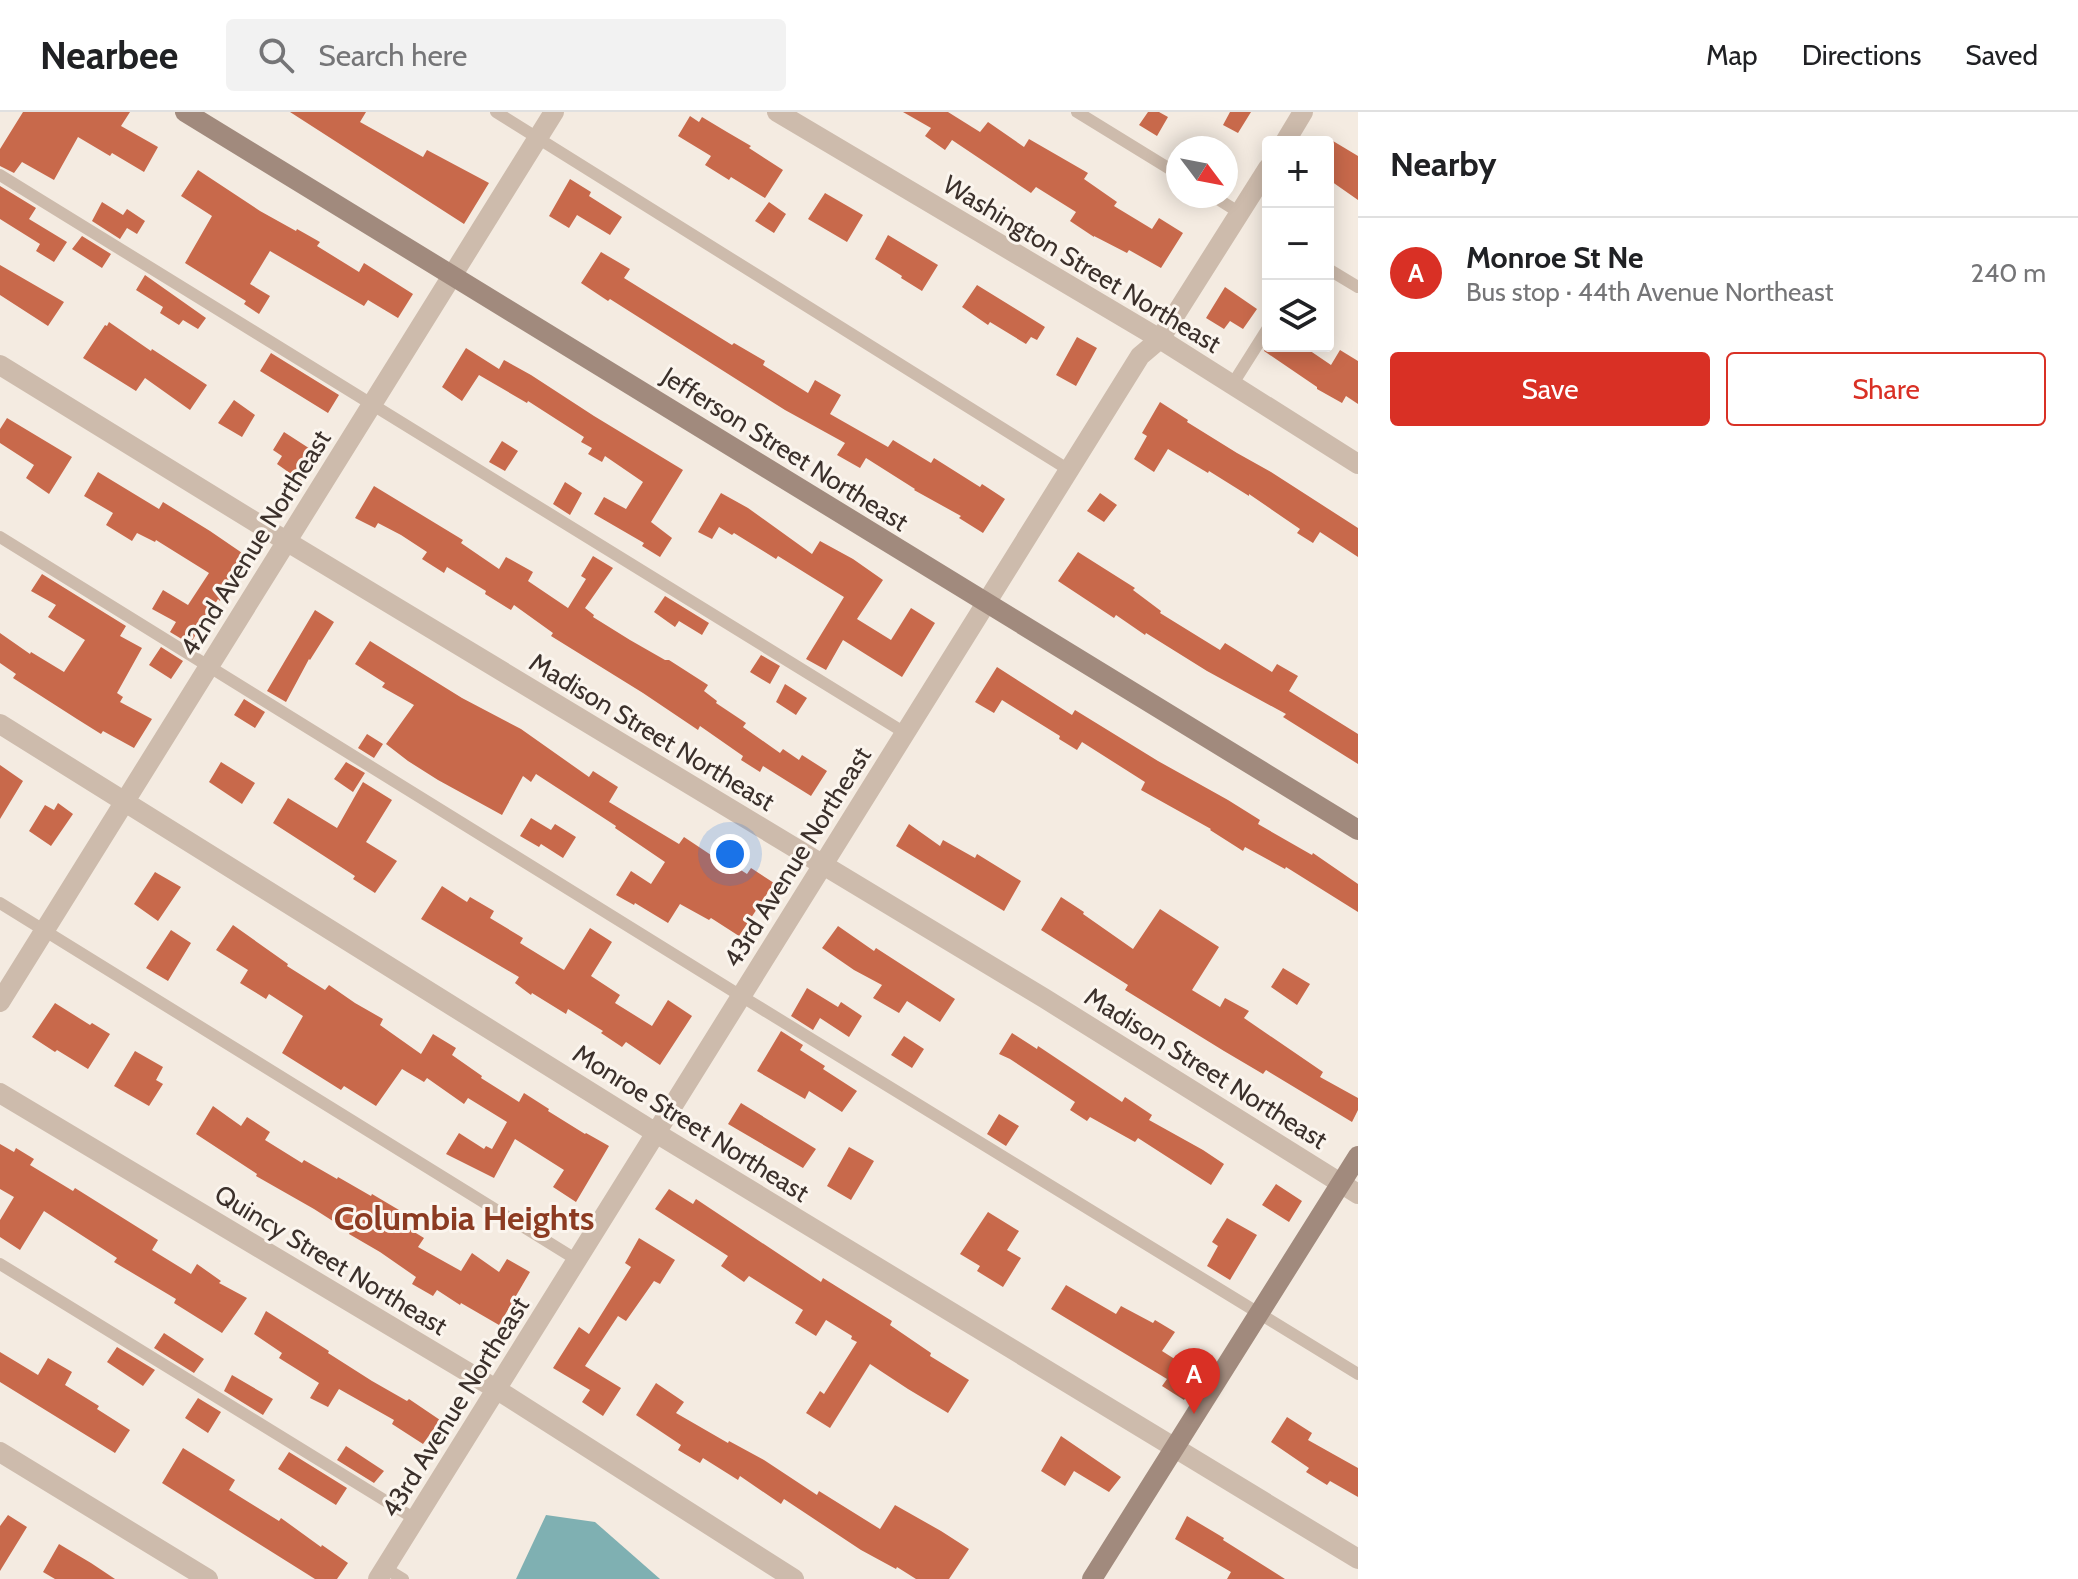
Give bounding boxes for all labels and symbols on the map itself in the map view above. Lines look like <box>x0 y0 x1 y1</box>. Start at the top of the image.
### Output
north arrow <box>1166 136 1238 208</box>
street label: Washington Street Northeast <box>937 168 1227 360</box>
street label: Jefferson Street Northeast <box>655 359 914 538</box>
street label: 42nd Avenue Northeast <box>172 424 338 662</box>
street label: Madison Street Northeast <box>524 646 781 818</box>
street label: 43rd Avenue Northeast <box>716 741 878 973</box>
your location <box>710 834 750 874</box>
street label: Madison Street Northeast <box>1079 980 1333 1156</box>
street label: Monroe Street Northeast <box>567 1037 815 1209</box>
street label: Quincy Street Northeast <box>209 1178 453 1342</box>
district label: Columbia Heights <box>334 1197 594 1239</box>
street label: 43rd Avenue Northeast <box>374 1291 536 1523</box>
pin: A <box>1168 1348 1220 1414</box>

